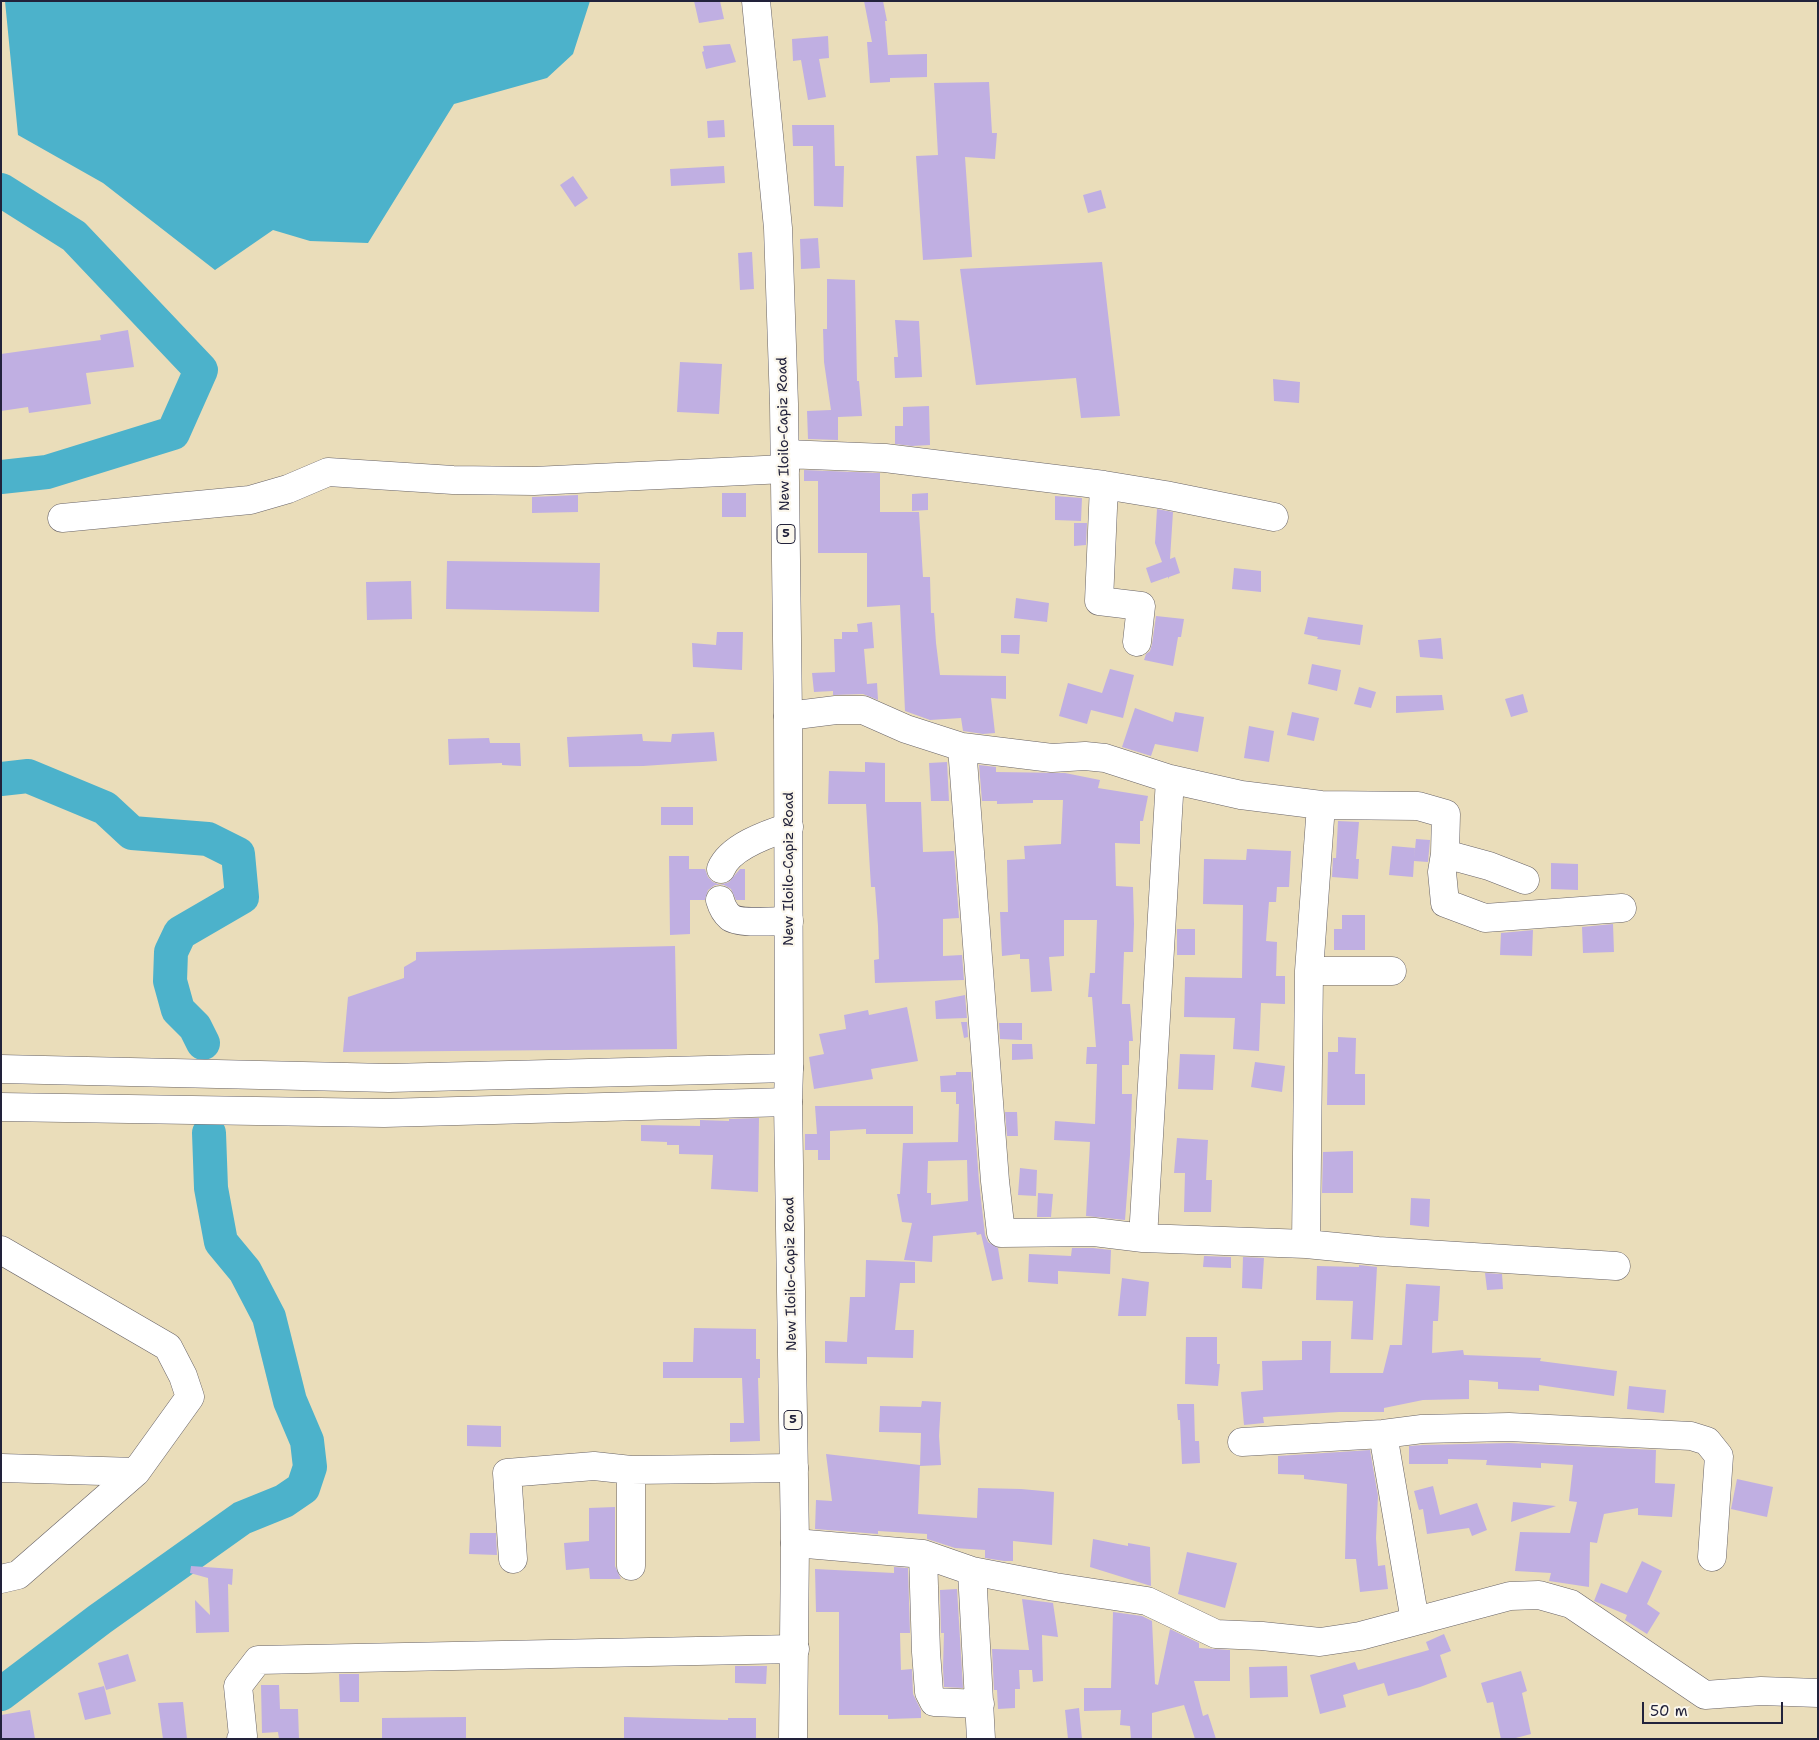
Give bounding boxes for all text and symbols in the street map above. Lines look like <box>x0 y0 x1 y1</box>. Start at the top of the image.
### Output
street label: New Iloilo-Capiz Road <box>774 357 794 511</box>
road number: 5 <box>777 524 795 544</box>
street label: New Iloilo-Capiz Road <box>781 792 797 946</box>
street label: New Iloilo-Capiz Road <box>781 1197 801 1351</box>
road number: 5 <box>784 1410 802 1430</box>
scale bar <box>1644 1692 1785 1724</box>
text: 50 m <box>1650 1701 1688 1721</box>

